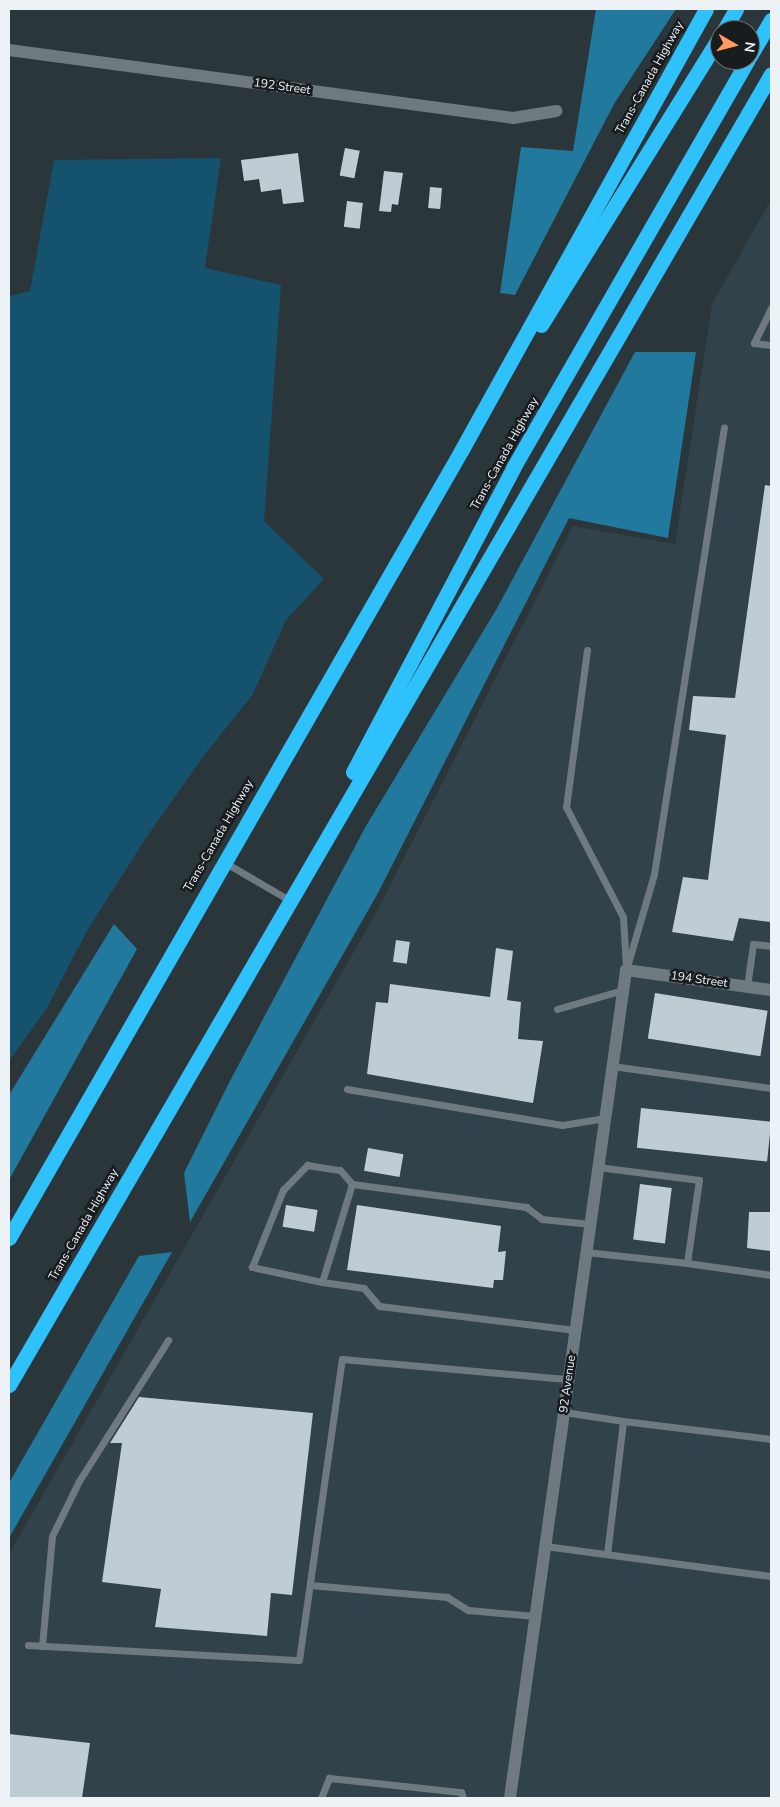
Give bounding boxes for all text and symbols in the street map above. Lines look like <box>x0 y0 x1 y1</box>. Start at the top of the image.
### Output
street label: Trans-Canada Highway <box>613 19 687 137</box>
north arrow <box>710 20 760 70</box>
text: N <box>739 40 759 54</box>
street label: 192 Street <box>253 76 311 98</box>
street label: Trans-Canada Highway <box>468 395 542 513</box>
street label: Trans-Canada Highway <box>181 778 257 894</box>
street label: 194 Street <box>670 969 728 991</box>
street label: Trans-Canada Highway <box>46 1167 122 1283</box>
street label: 92 Avenue <box>557 1354 579 1414</box>

